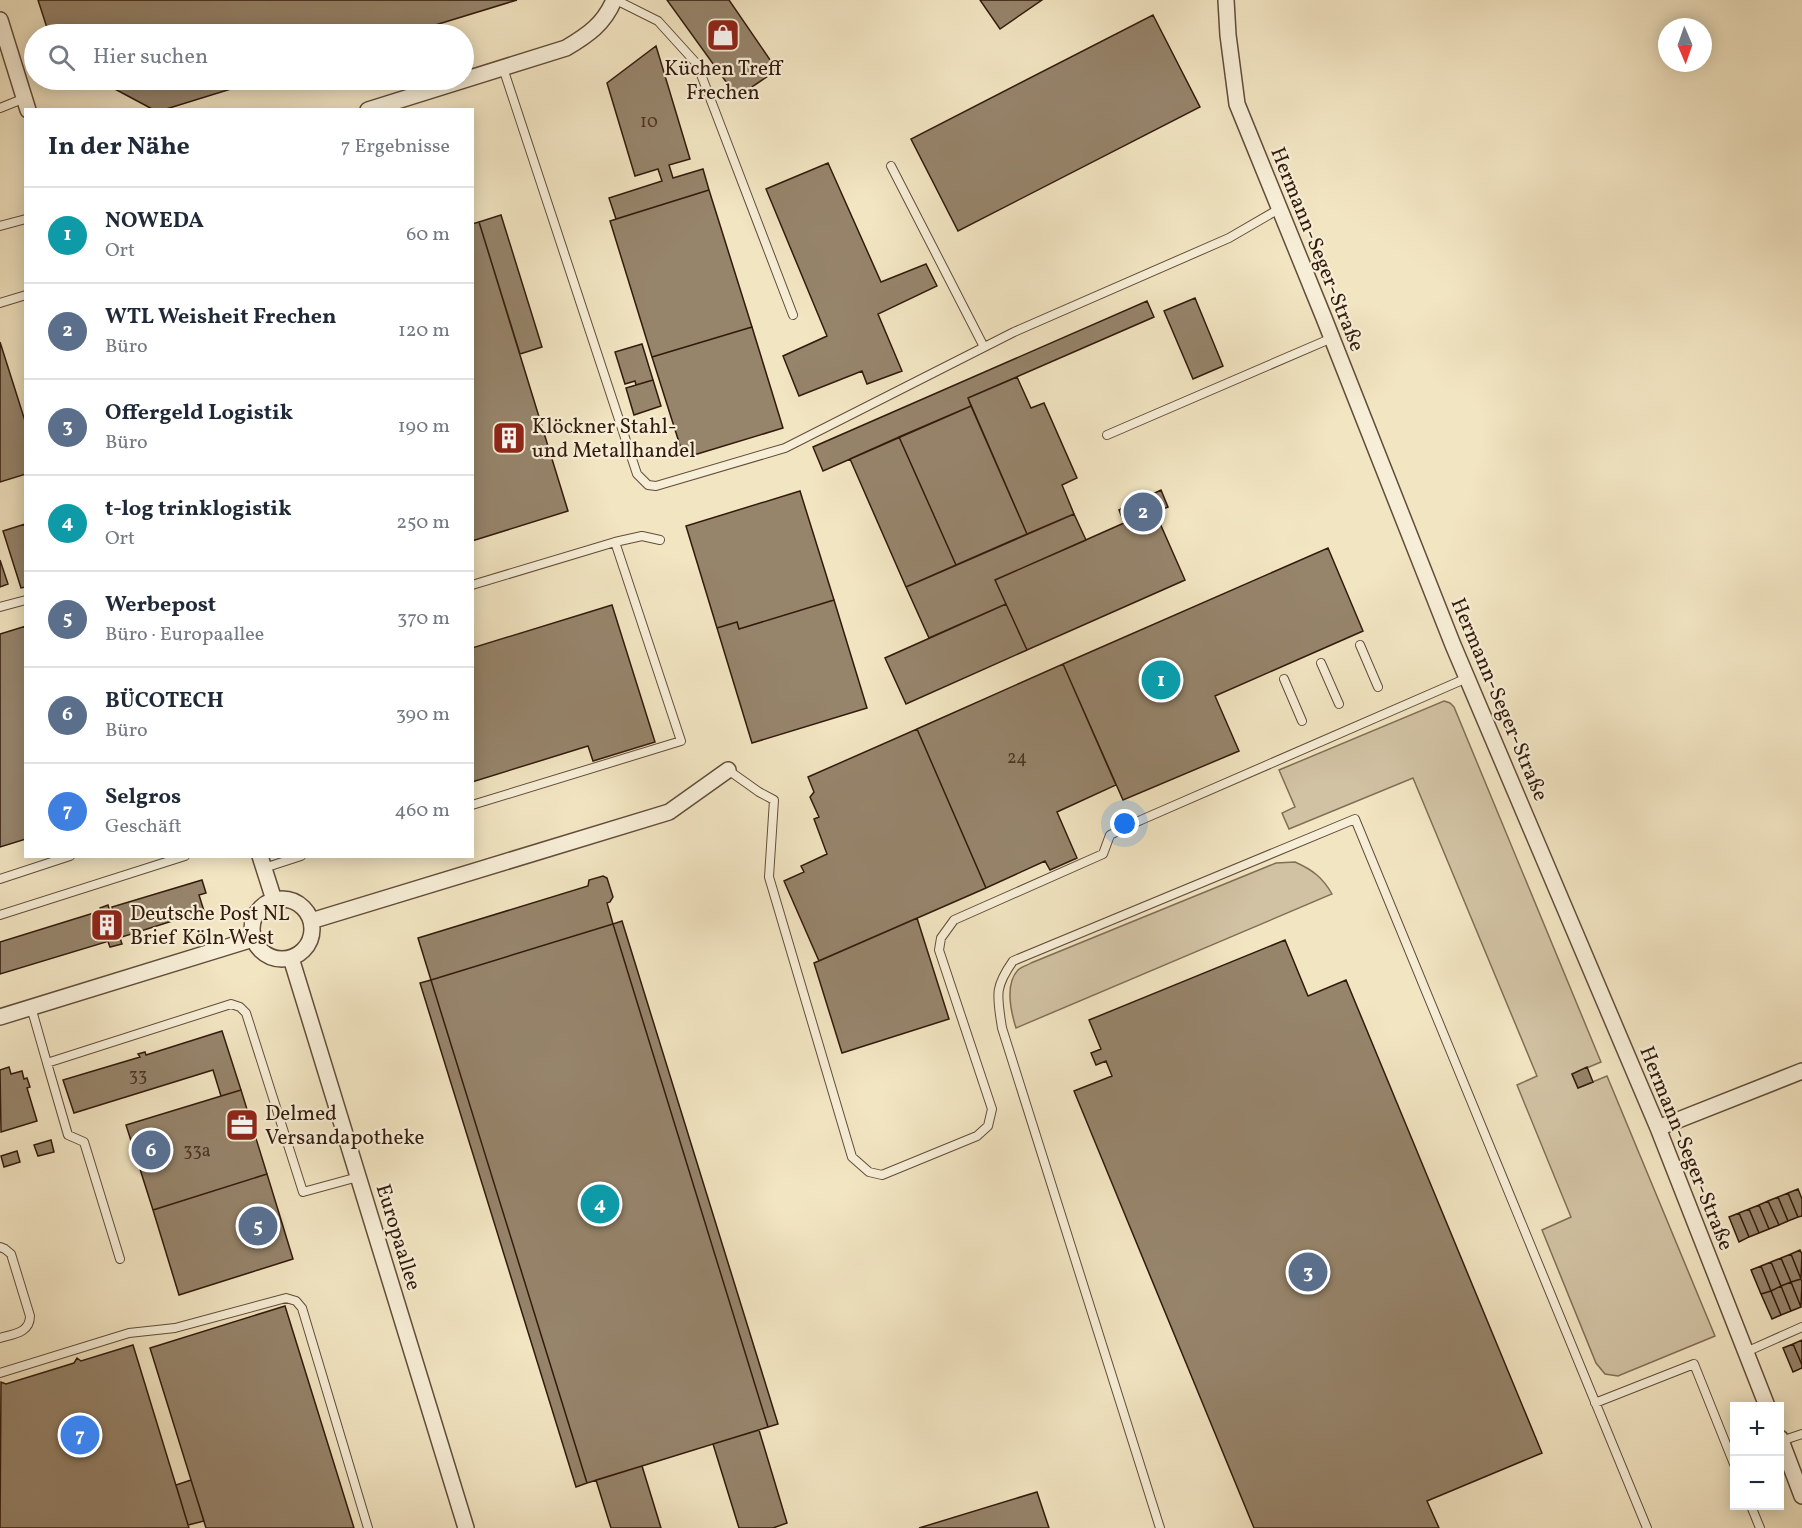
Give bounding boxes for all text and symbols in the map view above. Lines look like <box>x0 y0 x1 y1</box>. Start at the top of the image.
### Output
shop icon: Küchen Treff Frechen <box>705 17 741 53</box>
north arrow <box>1658 18 1712 72</box>
search box <box>24 24 474 90</box>
icon: search <box>45 41 78 74</box>
text: Hier suchen <box>93 42 208 73</box>
place label: Küchen Treff Frechen <box>664 55 784 108</box>
house number: 10 <box>640 110 658 135</box>
text: In der Nähe <box>48 129 190 165</box>
text: 7 Ergebnisse <box>341 133 450 161</box>
street label: Hermann-Seger-Straße <box>1262 143 1371 356</box>
text: NOWEDA <box>105 206 204 237</box>
text: 1 <box>63 221 72 249</box>
text: 60 m <box>406 221 450 249</box>
text: Ort <box>105 237 135 265</box>
text: WTL Weisheit Frechen <box>105 302 336 333</box>
text: 2 <box>62 317 73 345</box>
text: 120 m <box>398 317 450 345</box>
text: Büro <box>105 333 148 361</box>
text: Offergeld Logistik <box>105 398 293 429</box>
text: 3 <box>62 413 73 441</box>
text: 190 m <box>398 413 450 441</box>
place label: Klöckner Stahl- und Metallhandel <box>532 413 695 466</box>
building icon: Klöckner Stahl- und Metallhandel <box>491 420 527 456</box>
text: Büro <box>105 429 148 457</box>
pin: 2 <box>1124 490 1162 534</box>
text: t-log trinklogistik <box>105 494 291 525</box>
text: 4 <box>61 509 74 537</box>
text: 250 m <box>396 509 450 537</box>
text: Ort <box>105 525 135 553</box>
text: Werbepost <box>105 590 216 621</box>
street label: Hermann-Seger-Straße <box>1443 594 1555 806</box>
text: 5 <box>63 605 72 633</box>
text: 370 m <box>397 605 450 633</box>
text: Büro · Europaallee <box>105 621 264 649</box>
pin: 1 <box>1142 658 1180 702</box>
text: BÜCOTECH <box>105 686 224 717</box>
text: 6 <box>62 701 73 729</box>
text: 390 m <box>396 701 450 729</box>
text: Büro <box>105 717 148 745</box>
house number: 24 <box>1007 746 1027 771</box>
text: Selgros <box>105 782 181 813</box>
text: 7 <box>63 797 72 825</box>
text: 460 m <box>394 797 450 825</box>
your location <box>1110 809 1139 838</box>
text: Geschäft <box>105 813 182 841</box>
place label: Deutsche Post NL Brief Köln West <box>130 900 290 953</box>
building icon: Deutsche Post NL Brief Köln West <box>89 907 125 943</box>
street label: Hermann-Seger-Straße <box>1631 1042 1740 1255</box>
house number: 33 <box>129 1064 147 1089</box>
place label: Delmed Versandapotheke <box>265 1100 425 1153</box>
office icon: Delmed Versandapotheke <box>224 1107 260 1143</box>
pin: 6 <box>132 1128 170 1172</box>
house number: 33a <box>183 1139 211 1164</box>
street label: Europaallee <box>368 1181 428 1294</box>
pin: 4 <box>580 1182 620 1226</box>
pin: 5 <box>238 1204 278 1248</box>
pin: 3 <box>1288 1250 1328 1294</box>
map controls <box>1730 1402 1784 1510</box>
button: + <box>1730 1402 1784 1456</box>
pin: 7 <box>60 1412 100 1458</box>
button: − <box>1730 1456 1784 1510</box>

